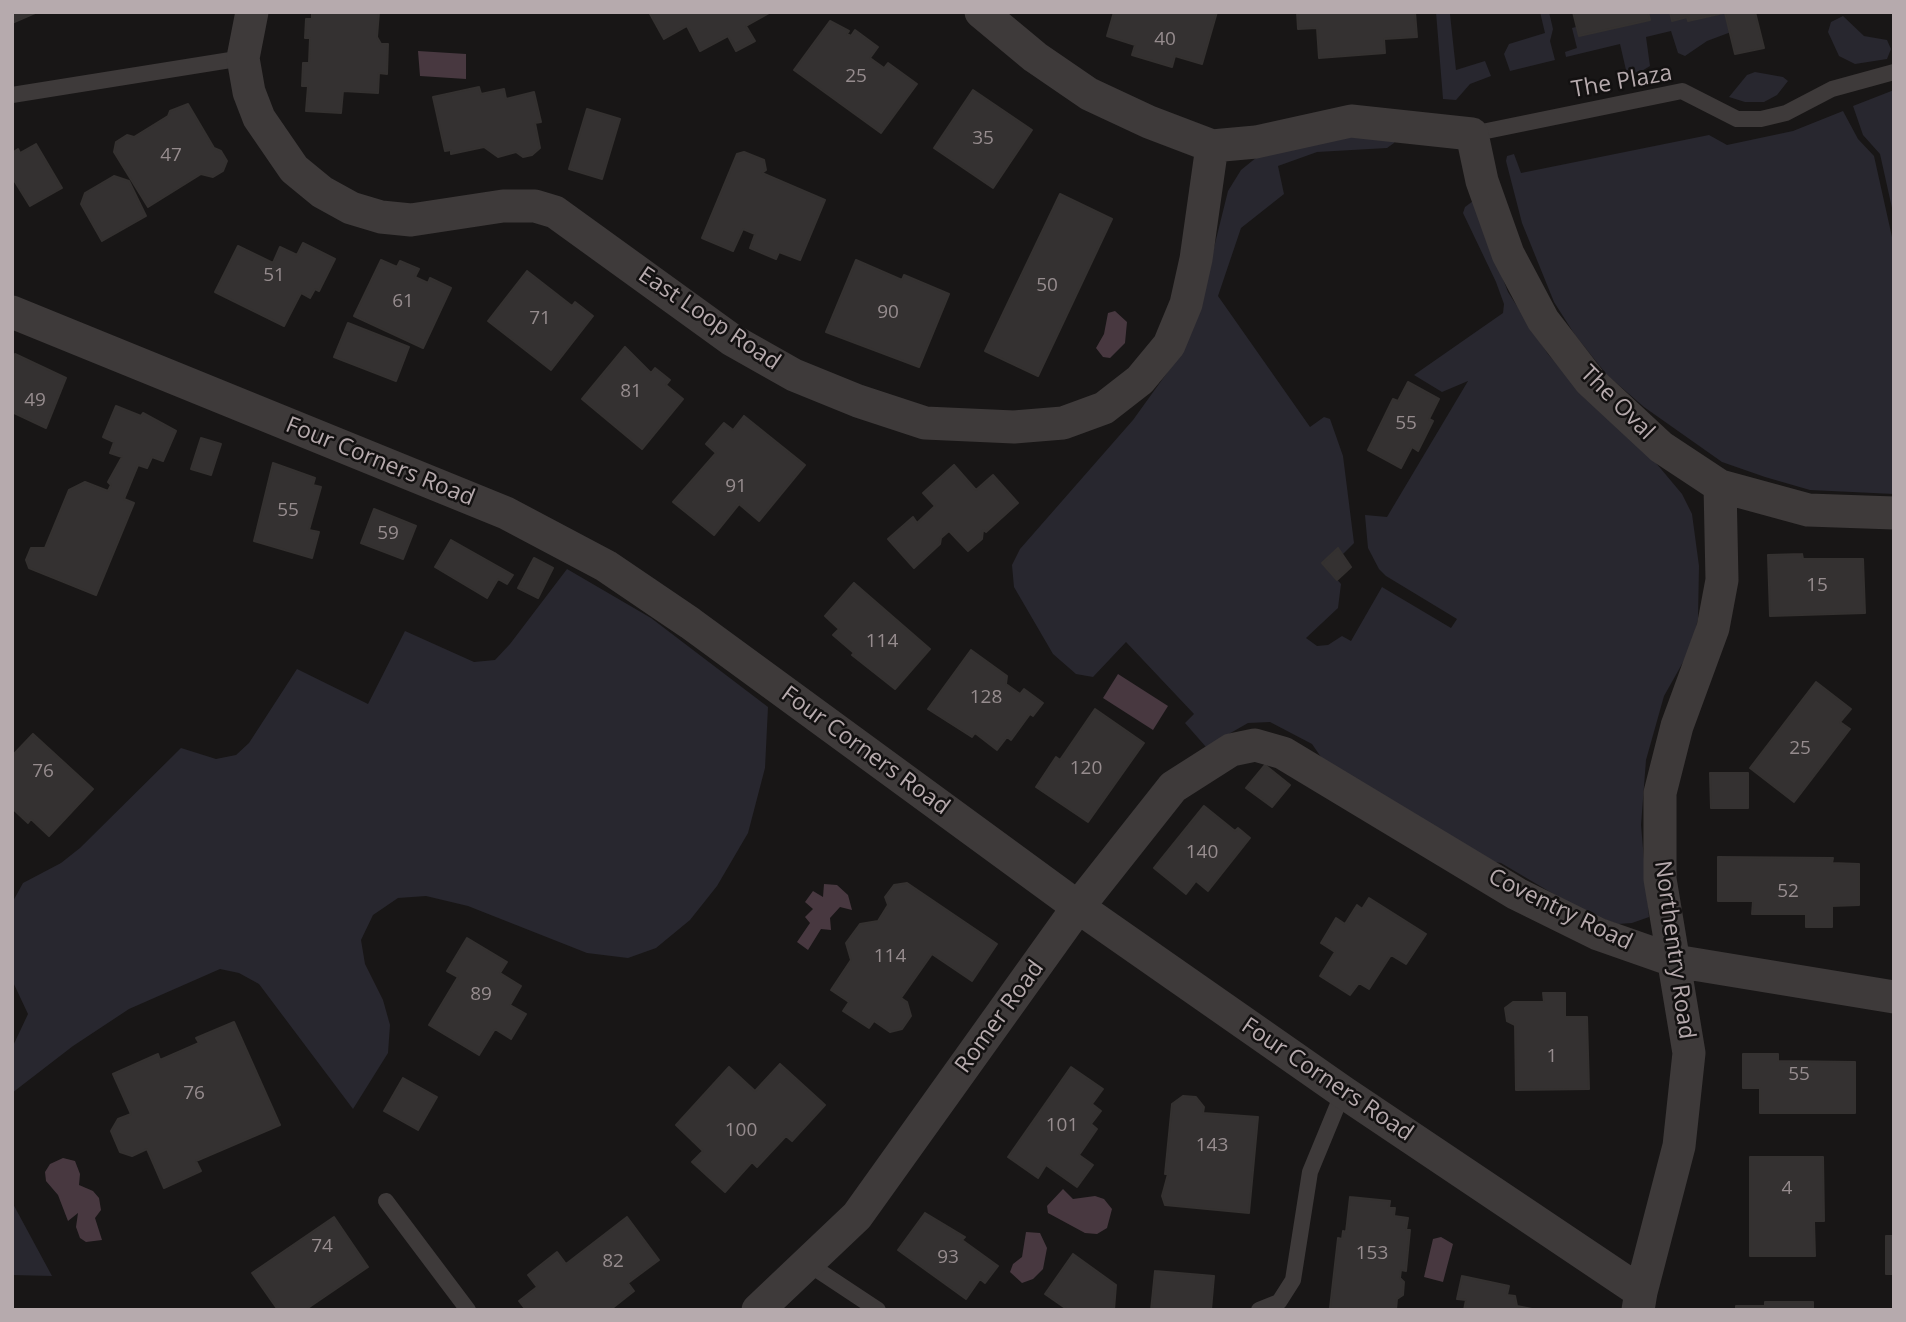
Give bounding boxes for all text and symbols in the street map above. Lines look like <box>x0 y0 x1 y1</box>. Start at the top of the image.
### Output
house number: 40 <box>1154 29 1176 51</box>
street label: The Plaza <box>1570 60 1674 104</box>
house number: 25 <box>845 66 867 88</box>
house number: 35 <box>972 128 994 150</box>
house number: 47 <box>160 145 182 167</box>
street label: East Loop Road <box>633 261 785 377</box>
house number: 51 <box>263 265 285 287</box>
house number: 50 <box>1036 275 1058 297</box>
house number: 61 <box>392 291 414 313</box>
house number: 90 <box>877 302 899 324</box>
house number: 71 <box>529 308 551 330</box>
street label: The Oval <box>1574 360 1660 446</box>
house number: 81 <box>620 381 642 403</box>
house number: 49 <box>24 390 46 412</box>
street label: Four Corners Road <box>282 412 478 512</box>
house number: 55 <box>1395 413 1417 435</box>
house number: 91 <box>725 476 747 498</box>
house number: 55 <box>277 500 299 522</box>
house number: 59 <box>377 523 399 545</box>
house number: 15 <box>1806 575 1828 597</box>
house number: 114 <box>866 631 898 653</box>
street label: Four Corners Road <box>776 681 954 821</box>
house number: 128 <box>970 687 1002 709</box>
house number: 25 <box>1789 738 1811 760</box>
house number: 120 <box>1070 758 1102 780</box>
house number: 76 <box>32 761 54 783</box>
house number: 140 <box>1186 842 1218 864</box>
street label: Northentry Road <box>1648 859 1700 1041</box>
street label: Coventry Road <box>1483 863 1637 957</box>
house number: 52 <box>1777 881 1799 903</box>
house number: 114 <box>874 946 906 968</box>
street label: Romer Road <box>950 955 1050 1079</box>
house number: 89 <box>470 984 492 1006</box>
street label: Four Corners Road <box>1236 1012 1418 1148</box>
house number: 1 <box>1547 1046 1557 1068</box>
house number: 55 <box>1788 1064 1810 1086</box>
house number: 76 <box>183 1083 205 1105</box>
house number: 101 <box>1046 1115 1078 1137</box>
house number: 100 <box>725 1120 757 1142</box>
house number: 143 <box>1196 1135 1228 1157</box>
house number: 4 <box>1782 1178 1792 1200</box>
house number: 74 <box>311 1236 333 1258</box>
house number: 153 <box>1356 1243 1388 1265</box>
house number: 93 <box>937 1247 959 1269</box>
house number: 82 <box>602 1251 624 1273</box>

